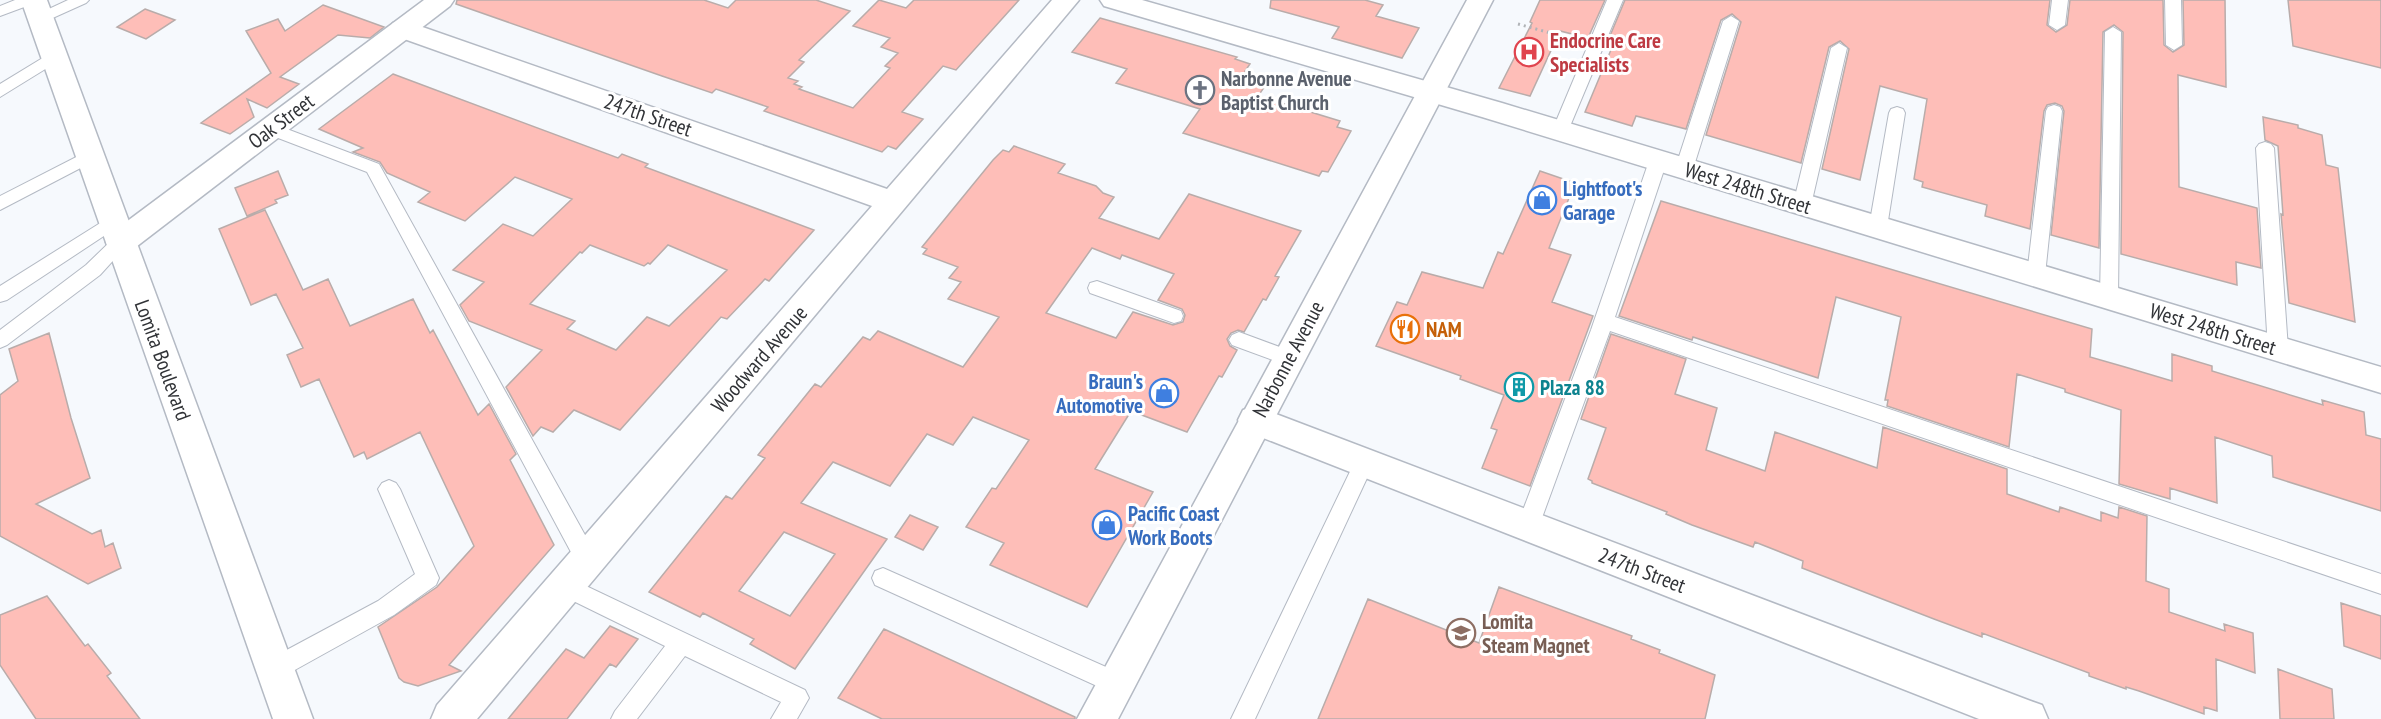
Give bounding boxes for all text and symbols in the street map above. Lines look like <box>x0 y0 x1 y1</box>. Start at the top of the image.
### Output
place label: Endocrine Care Specialists <box>1550 27 1661 78</box>
hospital icon: Endocrine Care Specialists <box>1513 36 1545 68</box>
place label: Narbonne Avenue Baptist Church <box>1221 65 1352 116</box>
church icon: Narbonne Avenue Baptist Church <box>1184 74 1216 106</box>
street label: Oak Street <box>243 87 319 155</box>
street label: 247th Street <box>601 87 696 143</box>
street label: West 248th Street <box>1682 156 1815 220</box>
place label: Lightfoot's Garage <box>1563 175 1642 226</box>
shop icon: Lightfoot's Garage <box>1526 184 1558 216</box>
street label: Lomita Boulevard <box>129 296 197 424</box>
street label: Narbonne Avenue <box>1246 296 1330 422</box>
street label: West 248th Street <box>2147 297 2280 361</box>
street label: Woodward Avenue <box>705 300 813 418</box>
restaurant icon: NAM <box>1389 313 1421 345</box>
place label: NAM <box>1426 316 1462 343</box>
place label: Braun's Automotive <box>1055 368 1143 419</box>
building icon: Plaza 88 <box>1503 371 1535 403</box>
place label: Plaza 88 <box>1540 374 1605 401</box>
shop icon: Braun's Automotive <box>1148 377 1180 409</box>
place label: Pacific Coast Work Boots <box>1127 500 1219 551</box>
shop icon: Pacific Coast Work Boots <box>1091 509 1123 541</box>
street label: 247th Street <box>1595 541 1690 599</box>
place label: Lomita Steam Magnet <box>1482 608 1590 659</box>
school or university icon: Lomita Steam Magnet <box>1445 617 1477 649</box>

